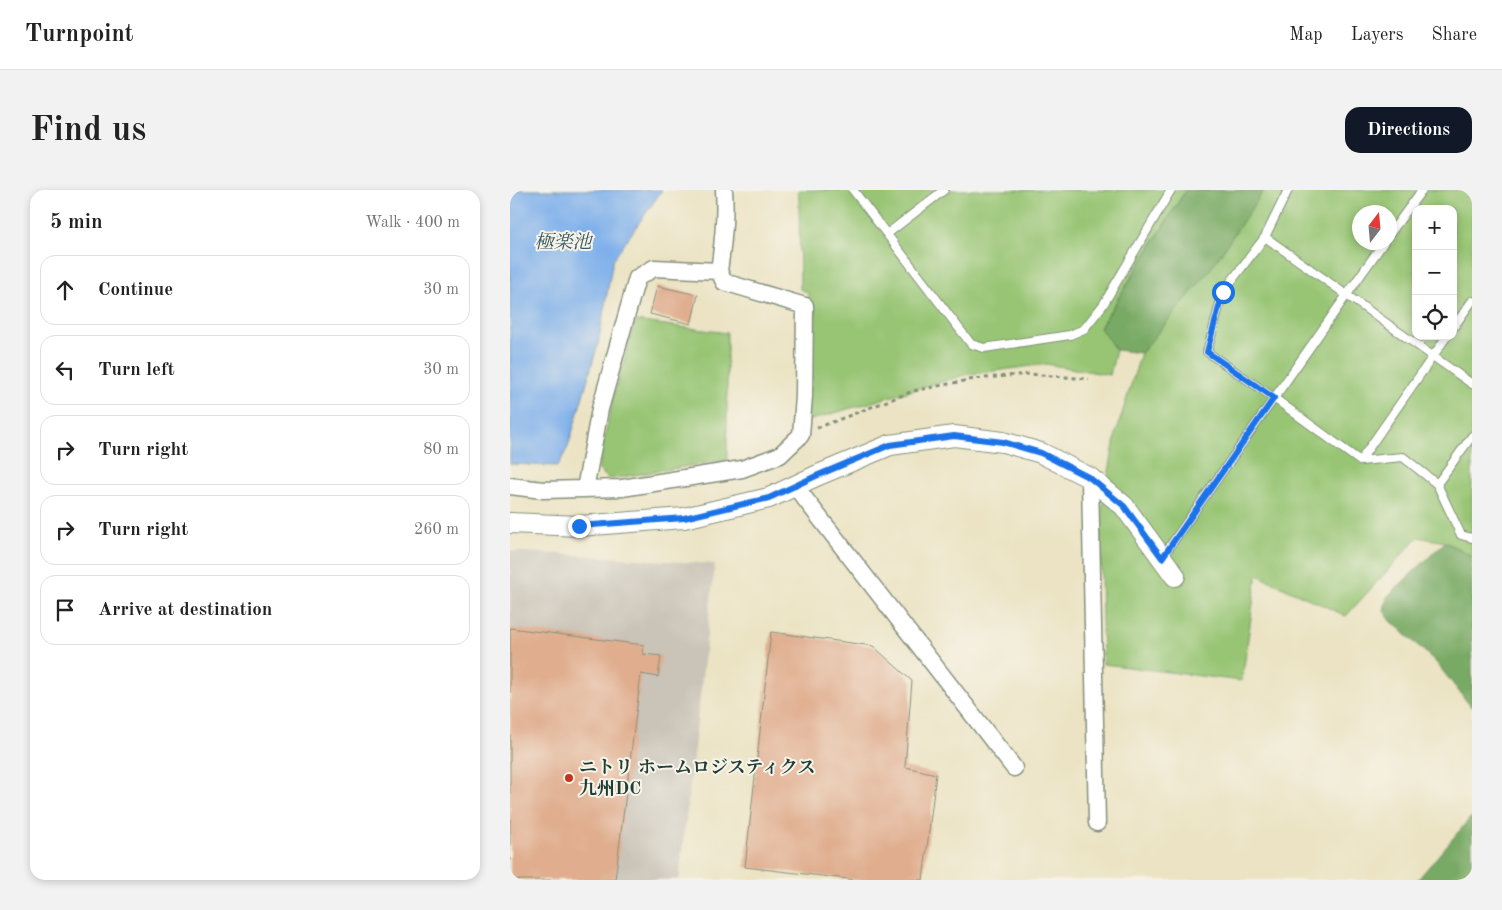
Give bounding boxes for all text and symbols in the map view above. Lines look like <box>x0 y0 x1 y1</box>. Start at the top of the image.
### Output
text: Turnpoint <box>25 23 133 47</box>
text: Map <box>1289 26 1323 44</box>
text: Layers <box>1351 26 1403 44</box>
text: Share <box>1431 26 1477 44</box>
button: Directions <box>1345 107 1472 153</box>
text: Find us <box>30 113 146 148</box>
north arrow <box>1352 205 1397 250</box>
map controls <box>1412 205 1457 340</box>
button: + <box>1412 205 1457 250</box>
text: 5 min <box>50 212 103 233</box>
text: Walk · 400 m <box>365 215 460 231</box>
water label: 極楽池 <box>534 232 593 253</box>
button: − <box>1412 250 1457 295</box>
icon: ahead <box>51 276 79 304</box>
text: Continue <box>98 281 173 300</box>
route start <box>1212 281 1235 304</box>
text: 30 m <box>423 282 459 298</box>
button: locate <box>1412 295 1457 340</box>
icon: left <box>51 356 79 384</box>
text: Turn left <box>98 361 175 380</box>
text: 30 m <box>423 362 459 378</box>
icon: right <box>51 436 79 464</box>
text: Turn right <box>98 441 188 460</box>
text: 80 m <box>423 442 459 458</box>
route end <box>568 515 591 538</box>
icon: right <box>51 516 79 544</box>
text: Turn right <box>98 521 188 540</box>
text: 260 m <box>414 522 459 538</box>
icon: arrive <box>51 596 79 624</box>
text: Arrive at destination <box>98 601 272 620</box>
place label: ニトリ ホームロジスティクス 九州DC <box>579 758 816 798</box>
marker: ニトリ ホームロジスティクス 九州DC <box>563 772 575 784</box>

